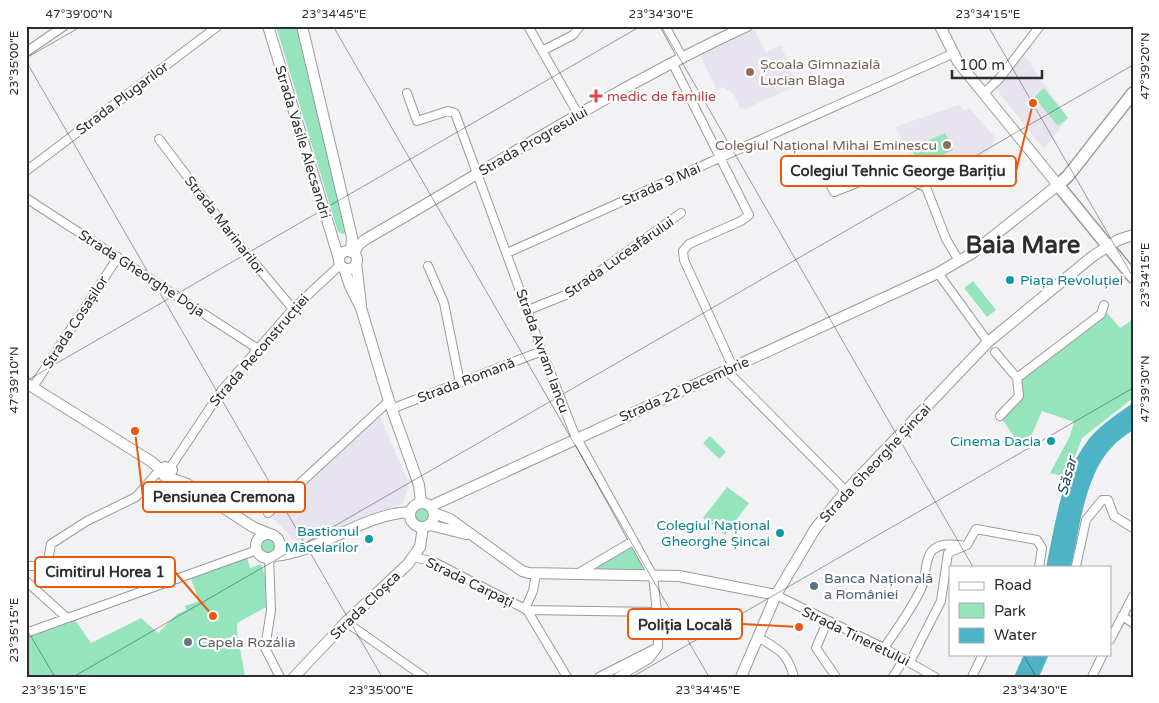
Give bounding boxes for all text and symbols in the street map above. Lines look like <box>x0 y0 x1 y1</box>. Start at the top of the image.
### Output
text: 47°39'00"N <box>45 7 113 21</box>
text: 23°34'45"E <box>301 7 367 21</box>
text: 23°34'30"E <box>628 7 694 21</box>
text: 23°34'15"E <box>955 7 1021 21</box>
text: 23°35'00"E <box>7 30 21 96</box>
text: 47°39'20"N <box>1138 32 1152 100</box>
scale bar <box>952 48 1042 80</box>
place label: Școala Gimnazială Lucian Blaga <box>760 56 880 89</box>
text: 100 m <box>959 56 1005 74</box>
street label: Strada Plugarilor <box>73 58 172 139</box>
street label: Strada Vasile Alecsandri <box>271 63 334 221</box>
marker: Școala Gimnazială Lucian Blaga <box>744 66 756 78</box>
place label: medic de familie <box>607 88 716 105</box>
marker: medic de familie <box>589 89 603 103</box>
street label: Strada Progresului <box>476 103 591 180</box>
place label: Colegiul Național Mihai Eminescu <box>715 137 937 154</box>
marker: Colegiul Național Mihai Eminescu <box>941 139 953 151</box>
callout: Colegiul Tehnic George Barițiu <box>781 156 1016 186</box>
street label: Strada 9 Mai <box>619 159 703 209</box>
text: Colegiul Tehnic George Barițiu <box>790 162 1006 181</box>
street label: Strada Marinarilor <box>181 173 269 278</box>
street label: Strada Luceafărului <box>561 213 677 301</box>
street label: Strada Gheorghe Doja <box>75 226 208 321</box>
district label: Baia Mare <box>966 231 1081 260</box>
text: 23°34'15"E <box>1138 242 1152 308</box>
street label: Strada Cosașilor <box>39 272 112 372</box>
place label: Piața Revoluției <box>1020 272 1123 289</box>
marker: Piața Revoluției <box>1004 274 1016 286</box>
street label: Strada Avram Iancu <box>512 287 573 415</box>
street label: Strada Reconstrucției <box>206 291 313 410</box>
text: 47°39'10"N <box>7 346 21 414</box>
street label: Strada 22 Decembrie <box>617 353 752 426</box>
street label: Strada Romană <box>415 354 517 407</box>
text: 47°39'30"N <box>1138 355 1152 423</box>
street label: Strada Gheorghe Șincai <box>816 400 935 526</box>
place label: Cinema Dacia <box>950 433 1041 450</box>
marker: Cinema Dacia <box>1045 435 1057 447</box>
water label: Săsar <box>1053 453 1082 497</box>
callout: Pensiunea Cremona <box>143 482 305 512</box>
text: Pensiunea Cremona <box>153 488 295 506</box>
place label: Colegiul Național Gheorghe Șincai <box>656 517 770 550</box>
place label: Bastionul Măcelarilor <box>285 523 360 556</box>
marker: Colegiul Național Gheorghe Șincai <box>774 527 786 539</box>
marker: Bastionul Măcelarilor <box>363 533 375 545</box>
street label: Strada Carpați <box>423 554 516 611</box>
callout: Cimitirul Horea 1 <box>35 557 175 587</box>
text: Cimitirul Horea 1 <box>45 563 165 581</box>
legend <box>949 566 1112 656</box>
street label: Strada Cloșca <box>327 568 404 643</box>
place label: Banca Națională a României <box>824 570 933 603</box>
text: Road <box>994 576 1032 594</box>
marker: Banca Națională a României <box>808 580 820 592</box>
text: 23°35'15"E <box>7 597 21 663</box>
text: Park <box>994 602 1026 620</box>
street label: Strada Tineretului <box>799 603 913 670</box>
callout: Poliția Locală <box>628 609 742 639</box>
text: Poliția Locală <box>638 616 732 635</box>
text: Water <box>994 626 1037 644</box>
place label: Capela Rozália <box>198 634 296 651</box>
marker: Capela Rozália <box>182 636 194 648</box>
text: 23°35'15"E <box>21 683 87 697</box>
text: 23°35'00"E <box>348 683 414 697</box>
text: 23°34'45"E <box>675 683 741 697</box>
text: 23°34'30"E <box>1002 683 1068 697</box>

